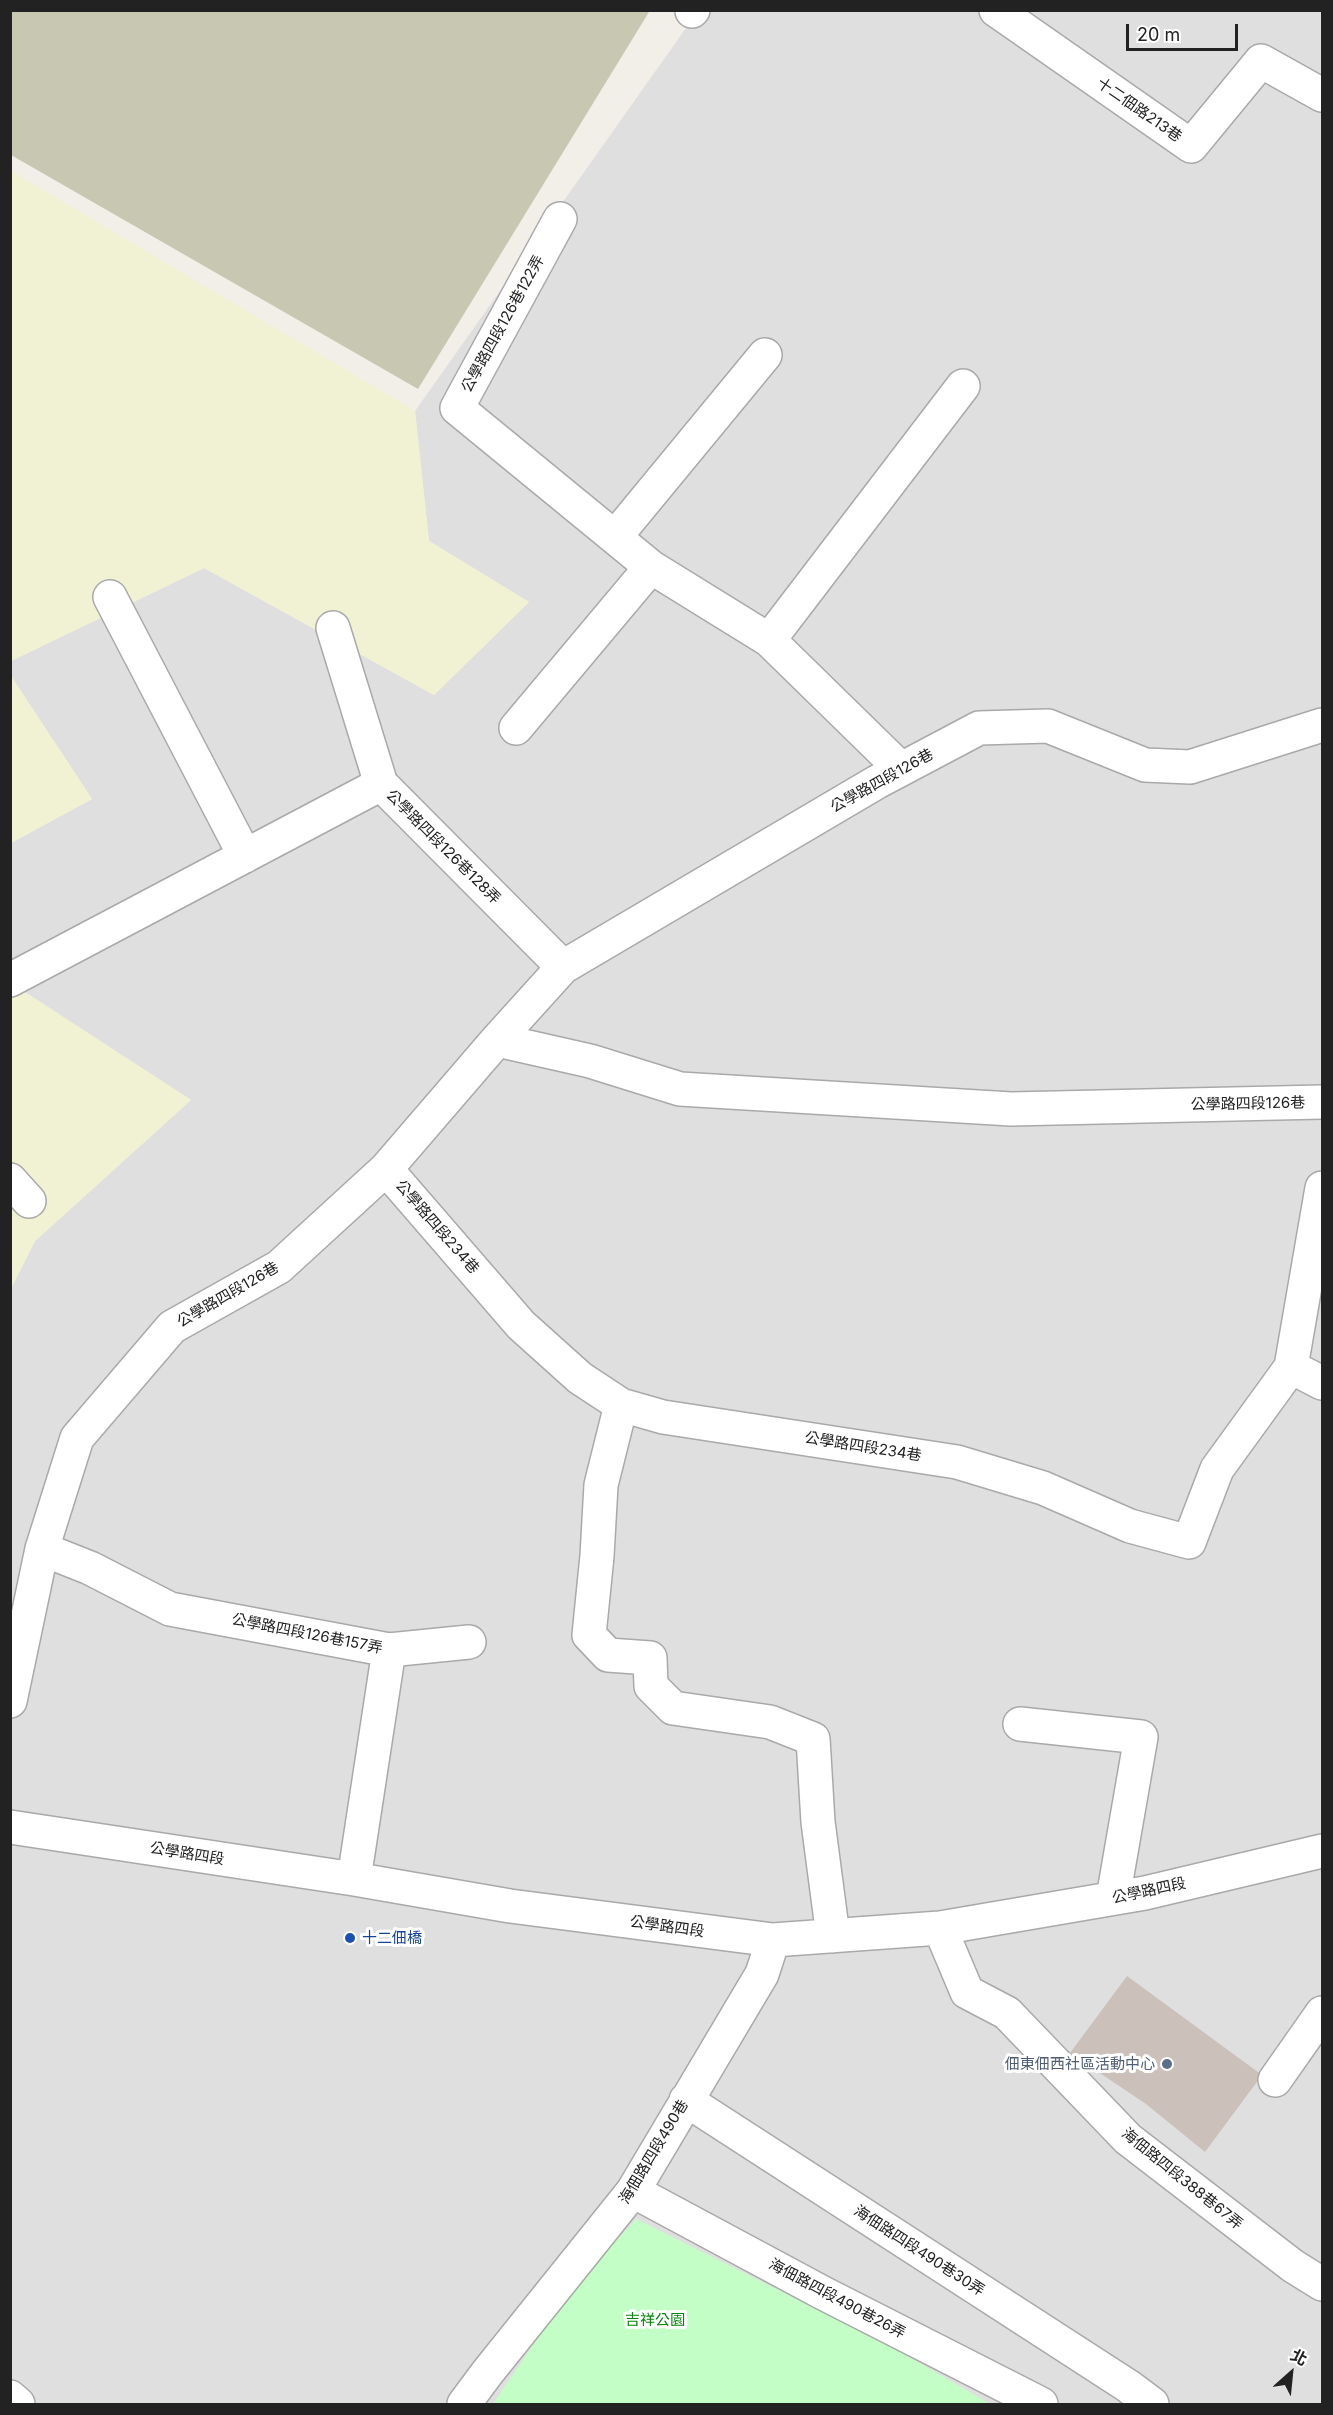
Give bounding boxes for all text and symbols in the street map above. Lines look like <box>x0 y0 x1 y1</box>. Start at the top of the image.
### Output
scale bar <box>1129 12 1242 50</box>
text: 20 m <box>1137 24 1180 45</box>
street label: 十二佃路213巷 <box>1093 74 1185 146</box>
street label: 公學路四段126巷122弄 <box>458 252 548 396</box>
street label: 公學路四段126巷 <box>828 745 936 817</box>
street label: 公學路四段126巷128弄 <box>382 786 504 908</box>
street label: 公學路四段126巷 <box>1191 1094 1305 1114</box>
street label: 公學路四段234巷 <box>391 1177 483 1277</box>
street label: 公學路四段126巷 <box>174 1259 282 1331</box>
street label: 公學路四段234巷 <box>803 1429 923 1465</box>
street label: 公學路四段126巷157弄 <box>230 1611 384 1657</box>
street label: 公學路四段 <box>149 1839 225 1869</box>
street label: 公學路四段 <box>1110 1874 1188 1908</box>
street label: 公學路四段 <box>629 1913 705 1941</box>
place label: 十二佃橋 <box>362 1929 422 1947</box>
marker: 十二佃橋 <box>343 1931 357 1945</box>
place label: 佃東佃西社區活動中心 <box>1005 2055 1155 2073</box>
marker: 佃東佃西社區活動中心 <box>1160 2057 1174 2071</box>
street label: 海佃路四段490巷 <box>616 2097 692 2207</box>
street label: 海佃路四段388巷67弄 <box>1118 2125 1246 2233</box>
street label: 海佃路四段490巷30弄 <box>850 2202 988 2300</box>
street label: 海佃路四段490巷26弄 <box>766 2255 908 2343</box>
park label: 吉祥公園 <box>625 2311 685 2329</box>
north arrow <box>1261 2343 1321 2403</box>
text: 北 <box>1287 2344 1311 2370</box>

